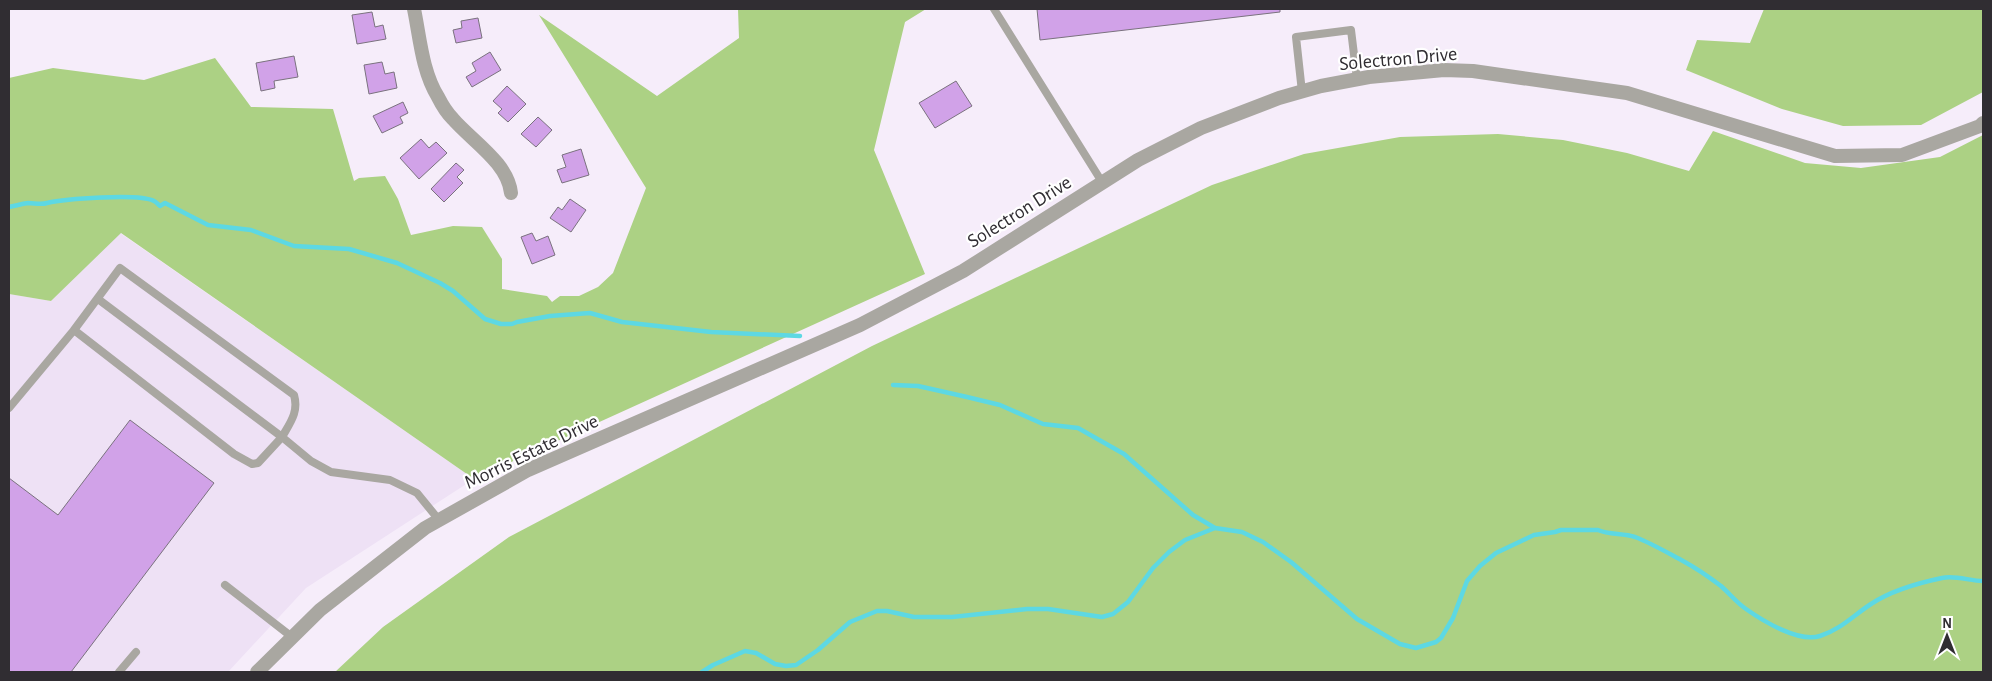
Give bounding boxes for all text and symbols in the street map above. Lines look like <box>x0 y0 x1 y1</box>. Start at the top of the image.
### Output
street label: Solectron Drive <box>1338 44 1458 74</box>
street label: Solectron Drive <box>964 172 1075 252</box>
street label: Morris Estate Drive <box>461 411 602 493</box>
north arrow <box>1922 611 1972 661</box>
text: N <box>1942 617 1952 631</box>

